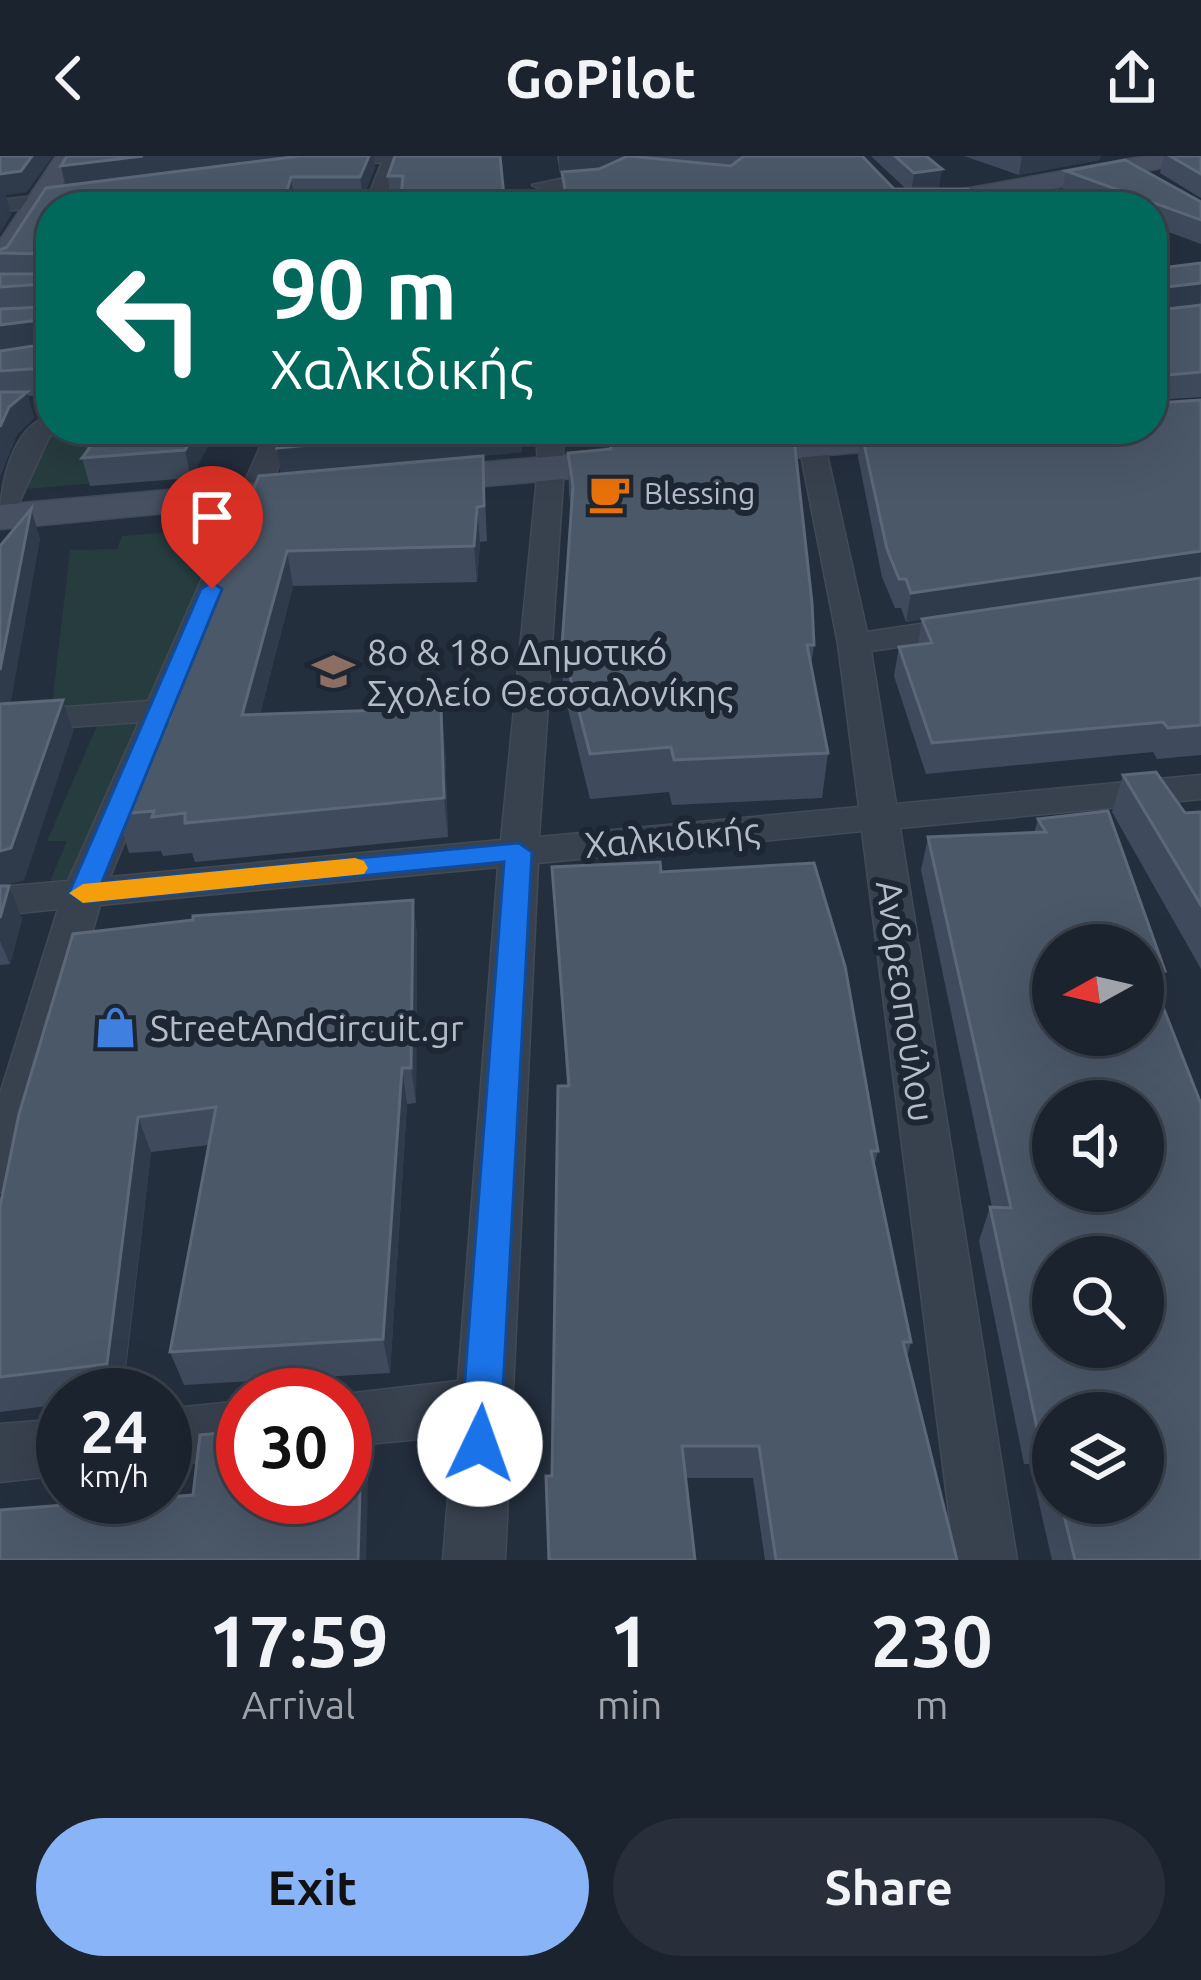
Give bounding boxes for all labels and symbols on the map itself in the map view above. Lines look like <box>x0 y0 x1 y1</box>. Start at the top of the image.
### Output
pin <box>161 466 263 589</box>
cafe icon: Blessing <box>587 470 633 516</box>
place label: Blessing <box>644 476 755 510</box>
place label: 8ο & 18ο Δημοτικό Σχολείο Θεσσαλονίκης <box>367 631 733 713</box>
school or university icon: 8ο & 18ο Δημοτικό Σχολείο Θεσσαλονίκης <box>310 649 356 695</box>
street label: Χαλκιδικής <box>583 809 761 865</box>
street label: Ανδρεοπούλου <box>869 878 943 1124</box>
north arrow <box>1032 924 1164 1056</box>
shop icon: StreetAndCircuit.gr <box>93 1004 139 1050</box>
place label: StreetAndCircuit.gr <box>150 1007 464 1048</box>
speed limit sign: 30 <box>216 1368 372 1524</box>
position arrow <box>417 1381 543 1507</box>

